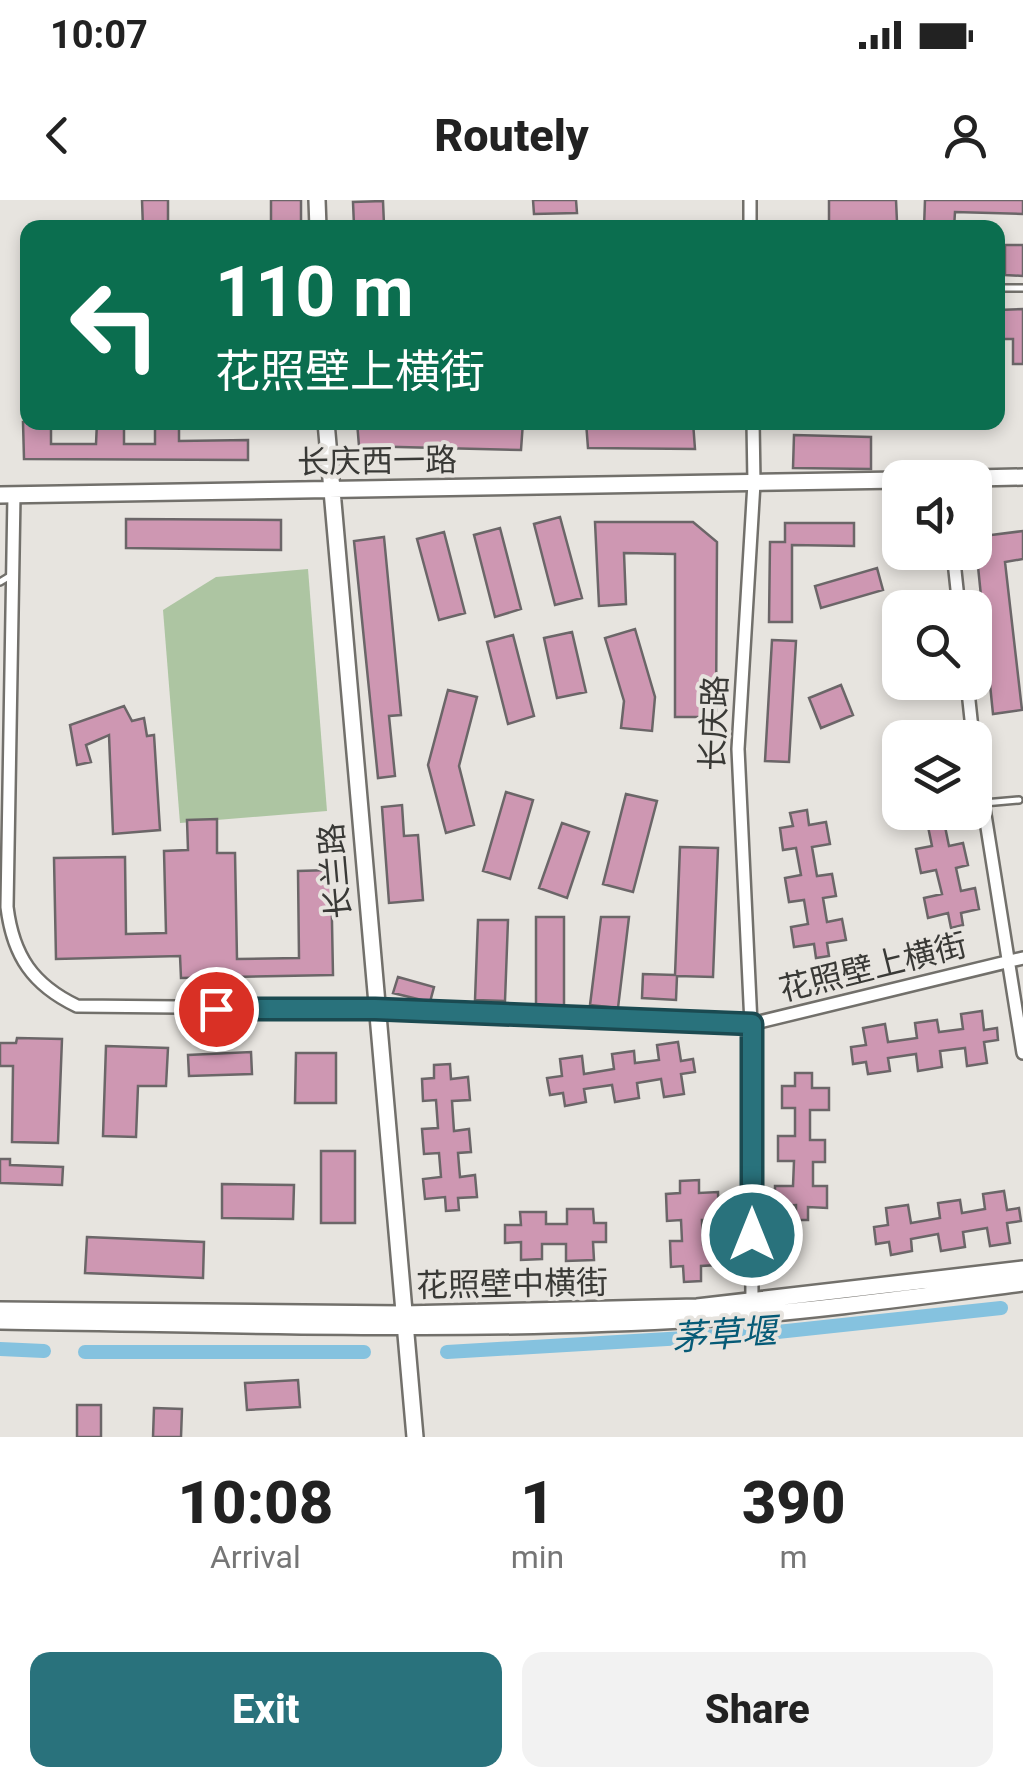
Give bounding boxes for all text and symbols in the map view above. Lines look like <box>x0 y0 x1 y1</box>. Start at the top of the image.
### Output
text: 10:07 <box>50 13 148 57</box>
icon: back <box>30 108 85 163</box>
icon: person <box>938 108 993 163</box>
text: Routely <box>434 109 589 162</box>
text: 110 m <box>215 251 414 333</box>
icon: left <box>50 260 180 390</box>
text: 花照壁上横街 <box>215 345 485 398</box>
street label: 长庆西一路 <box>297 441 457 481</box>
map controls <box>882 460 992 830</box>
button: sound <box>882 460 992 570</box>
button: search <box>882 590 992 700</box>
street label: 长庆路 <box>693 674 735 772</box>
button: layers <box>882 720 992 830</box>
street label: 长兰路 <box>312 822 358 920</box>
street label: 花照壁上横街 <box>775 925 971 1009</box>
pin <box>174 967 259 1052</box>
icon: arrive <box>189 982 244 1037</box>
position arrow <box>700 1183 804 1287</box>
street label: 花照壁中横街 <box>416 1263 608 1305</box>
water label: 茅草堰 <box>670 1311 783 1359</box>
text: 10:08 <box>177 1467 333 1538</box>
text: 1 <box>520 1467 555 1538</box>
text: 390 <box>742 1467 846 1538</box>
text: Arrival <box>210 1538 301 1576</box>
text: min <box>511 1538 564 1576</box>
text: m <box>780 1538 808 1576</box>
button: Exit <box>30 1652 502 1767</box>
button: Share <box>522 1652 993 1767</box>

